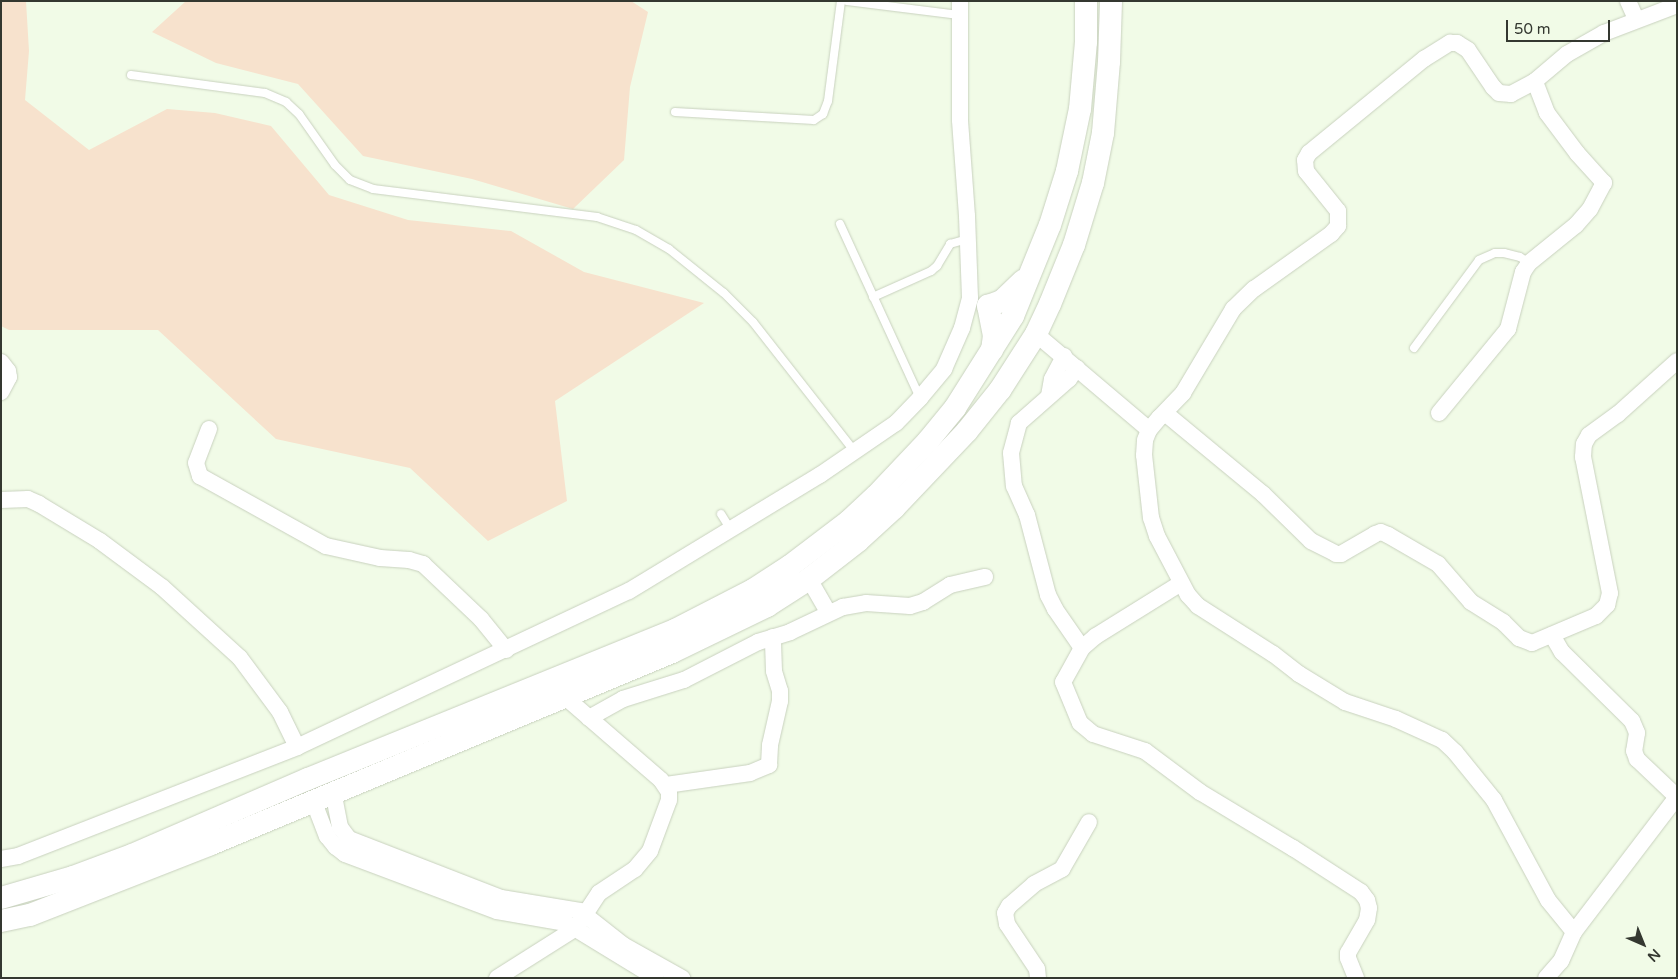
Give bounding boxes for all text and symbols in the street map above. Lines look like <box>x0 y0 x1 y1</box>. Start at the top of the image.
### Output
scale bar <box>1508 10 1612 42</box>
text: 50 m <box>1514 20 1551 38</box>
north arrow <box>1618 919 1668 969</box>
text: N <box>1644 945 1664 965</box>

